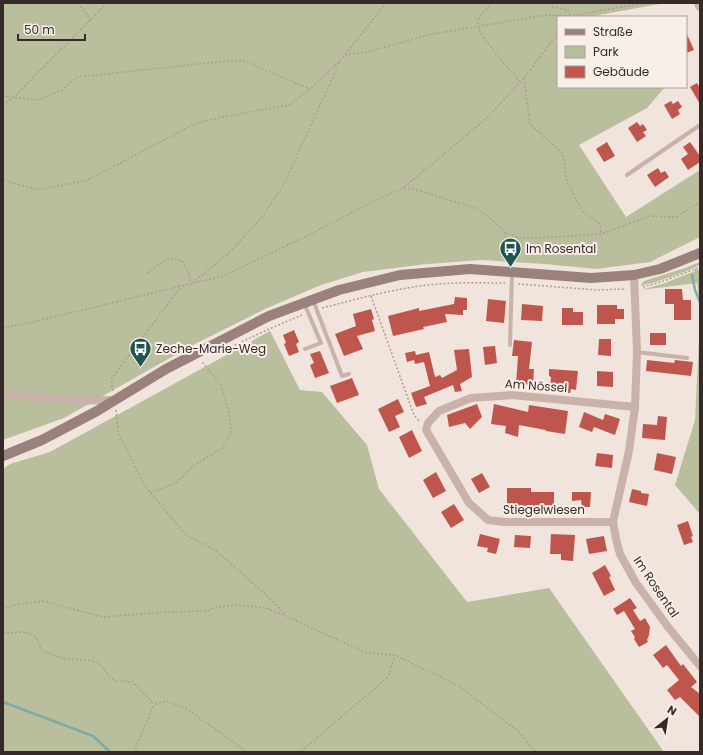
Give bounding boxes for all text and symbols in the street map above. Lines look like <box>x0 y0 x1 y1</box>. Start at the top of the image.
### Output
scale bar <box>18 16 85 42</box>
legend <box>557 16 687 88</box>
text: 50 m <box>24 21 55 38</box>
text: Straße <box>593 23 633 40</box>
text: Park <box>593 43 620 60</box>
text: Gebäude <box>593 63 649 80</box>
bus stop icon: Im Rosental <box>498 236 524 269</box>
place label: Im Rosental <box>526 240 596 257</box>
bus stop icon: Zeche-Marie-Weg <box>127 336 153 369</box>
place label: Zeche-Marie-Weg <box>156 340 266 357</box>
street label: Am Nössel <box>504 375 568 396</box>
street label: Stiegelwiesen <box>503 501 585 518</box>
street label: Im Rosental <box>630 553 683 621</box>
north arrow <box>647 699 687 739</box>
text: N <box>664 701 680 719</box>

